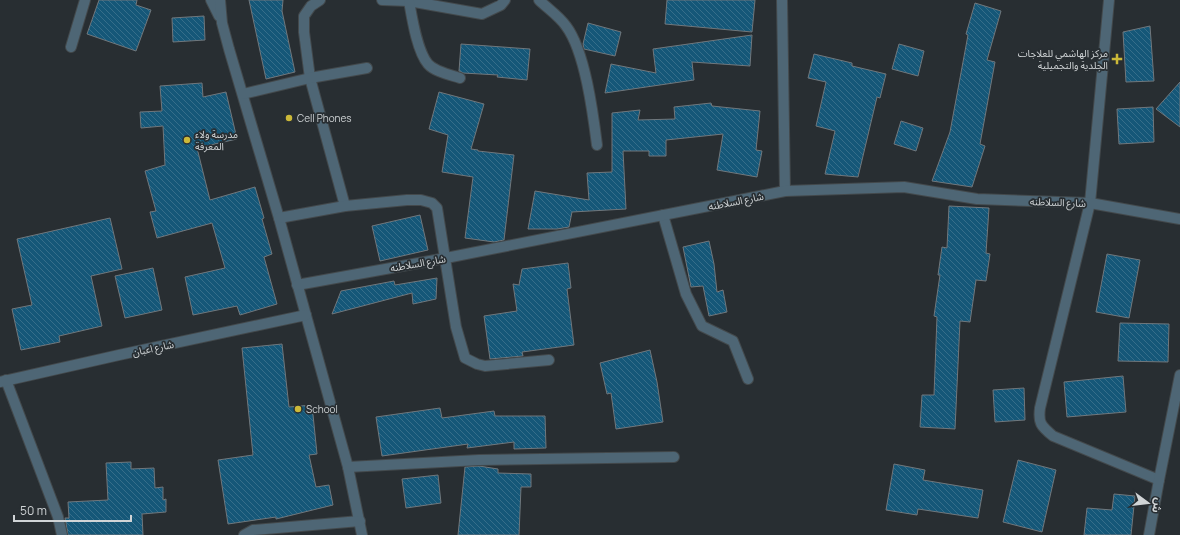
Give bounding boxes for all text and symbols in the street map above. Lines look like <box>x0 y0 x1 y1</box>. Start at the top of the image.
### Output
place label: مركز الهاشمي للعلاجات الجلدية والتجميلية <box>1018 46 1108 72</box>
marker: مركز الهاشمي للعلاجات الجلدية والتجميلية <box>1111 53 1123 65</box>
place label: Cell Phones <box>297 111 352 125</box>
marker: Cell Phones <box>284 113 294 123</box>
place label: مدرسة ولاء المعرفة <box>195 127 238 153</box>
marker: مدرسة ولاء المعرفة <box>182 135 192 145</box>
street label: شارع السلاطنه <box>707 189 765 214</box>
street label: شارع السلاطنه <box>1030 194 1086 211</box>
street label: شارع السلاطنه <box>389 251 447 276</box>
street label: شارع اعبان <box>131 337 175 360</box>
place label: School <box>306 402 338 416</box>
marker: School <box>293 404 303 414</box>
north arrow <box>1128 483 1168 523</box>
text: ش <box>1149 496 1167 515</box>
scale bar <box>14 497 131 523</box>
text: 50 m <box>20 502 47 519</box>

